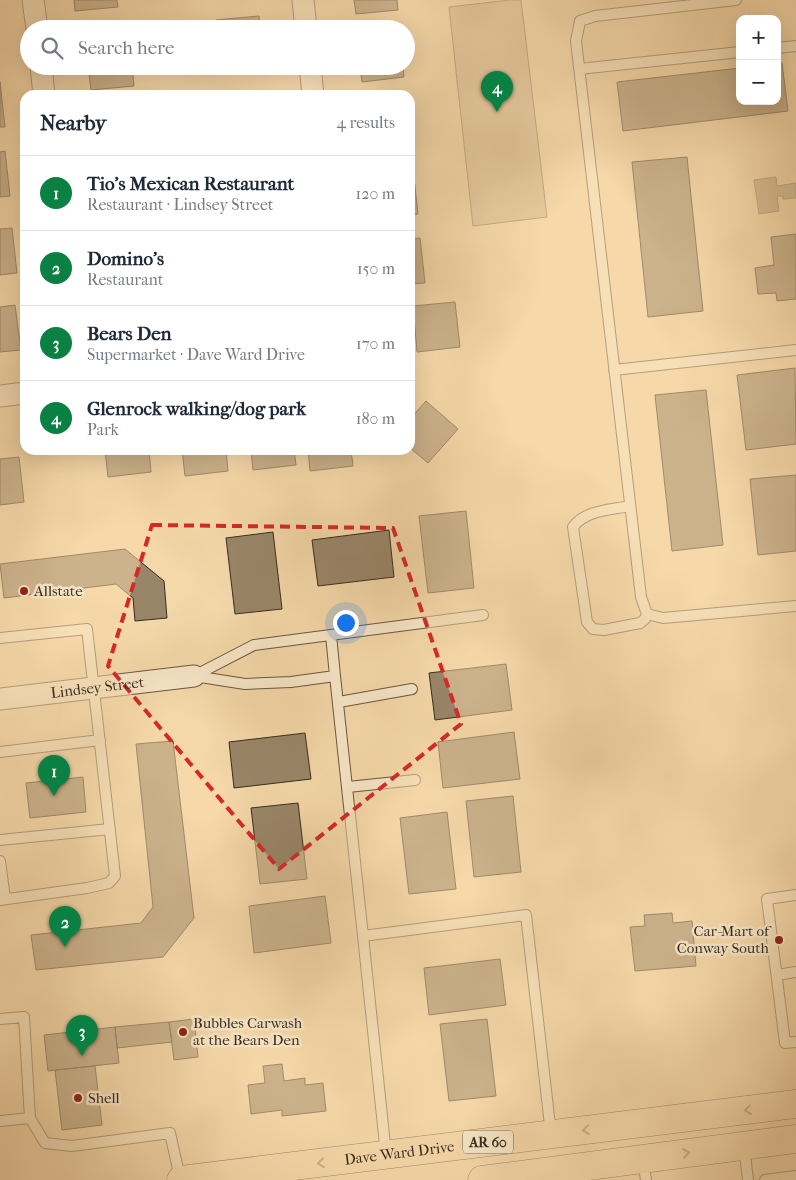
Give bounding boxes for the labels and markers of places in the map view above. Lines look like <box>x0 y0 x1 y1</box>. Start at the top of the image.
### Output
pin: 4 <box>481 71 513 112</box>
place label: Allstate <box>33 582 83 600</box>
marker: Allstate <box>18 585 30 597</box>
pin: 1 <box>38 755 70 796</box>
pin: 2 <box>49 906 81 947</box>
place label: Car-Mart of Conway South <box>677 922 772 957</box>
marker: Car-Mart of Conway South <box>773 934 785 946</box>
place label: Bubbles Carwash at the Bears Den <box>193 1014 303 1049</box>
pin: 3 <box>66 1015 98 1056</box>
marker: Bubbles Carwash at the Bears Den <box>177 1026 189 1038</box>
place label: Shell <box>88 1089 120 1107</box>
marker: Shell <box>72 1092 84 1104</box>

